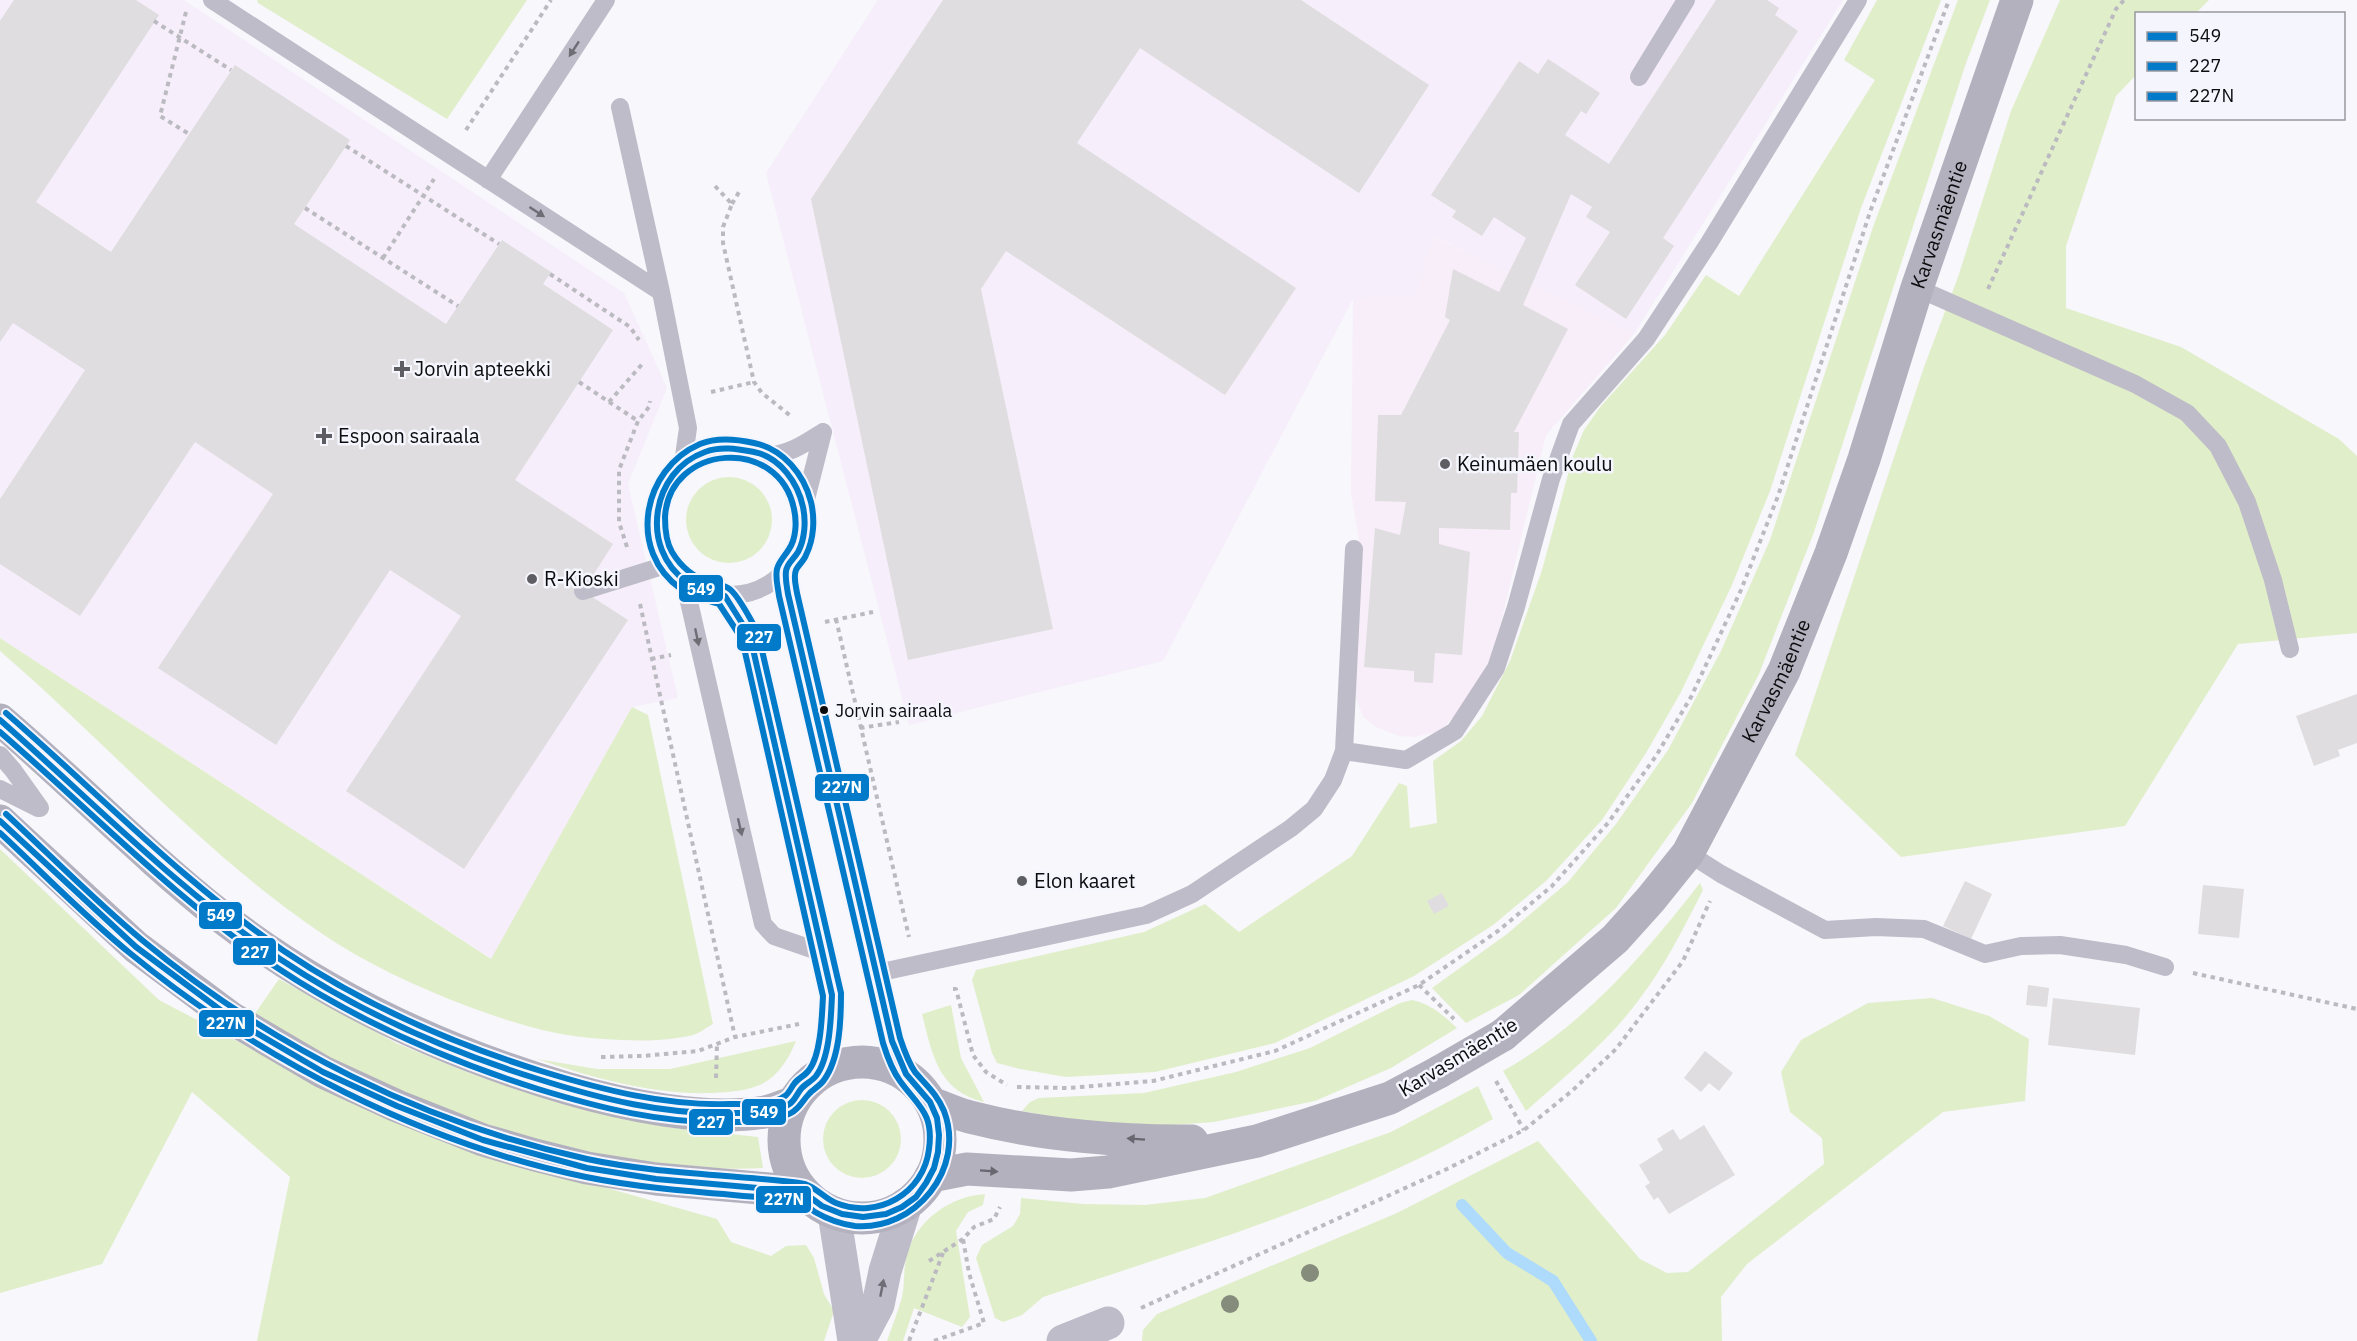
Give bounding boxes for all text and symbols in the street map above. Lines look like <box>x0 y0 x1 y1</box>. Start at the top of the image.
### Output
legend <box>2135 12 2345 120</box>
text: 549 <box>2189 24 2221 47</box>
one-way arrow <box>568 41 579 57</box>
text: 227 <box>2189 54 2221 77</box>
text: 227N <box>2189 84 2234 107</box>
street label: Karvasmäentie <box>1904 156 1973 292</box>
one-way arrow <box>529 206 545 217</box>
place label: Jorvin apteekki <box>414 355 551 382</box>
marker: Jorvin apteekki <box>395 362 409 376</box>
place label: Espoon sairaala <box>338 422 480 449</box>
marker: Espoon sairaala <box>315 427 333 445</box>
place label: Keinumäen koulu <box>1457 450 1613 477</box>
marker: Keinumäen koulu <box>1438 457 1452 471</box>
place label: R-Kioski <box>544 565 619 592</box>
marker: R-Kioski <box>525 572 539 586</box>
line badge: 549 <box>678 574 724 603</box>
text: 549 <box>687 579 715 599</box>
street label: Karvasmäentie <box>1735 615 1816 747</box>
line badge: 227 <box>736 623 782 652</box>
text: 227 <box>745 627 773 647</box>
one-way arrow <box>692 628 702 646</box>
place label: Jorvin sairaala <box>835 699 952 722</box>
marker: Jorvin sairaala <box>818 704 830 716</box>
line badge: 227N <box>814 773 870 802</box>
text: 227N <box>822 777 862 797</box>
one-way arrow <box>736 818 746 836</box>
place label: Elon kaaret <box>1034 867 1135 894</box>
marker: Elon kaaret <box>1015 874 1029 888</box>
line badge: 549 <box>198 901 243 930</box>
text: 549 <box>207 905 235 925</box>
line badge: 227 <box>232 937 277 966</box>
text: 227 <box>241 942 269 962</box>
line badge: 227N <box>198 1009 255 1038</box>
street label: Karvasmäentie <box>1393 1010 1522 1103</box>
text: 227N <box>206 1013 246 1033</box>
line badge: 549 <box>741 1098 787 1126</box>
text: 549 <box>750 1102 778 1122</box>
line badge: 227 <box>688 1108 734 1136</box>
text: 227 <box>697 1112 725 1132</box>
one-way arrow <box>1126 1135 1145 1144</box>
one-way arrow <box>979 1166 998 1175</box>
line badge: 227N <box>755 1185 812 1214</box>
text: 227N <box>764 1189 804 1209</box>
one-way arrow <box>878 1278 887 1297</box>

